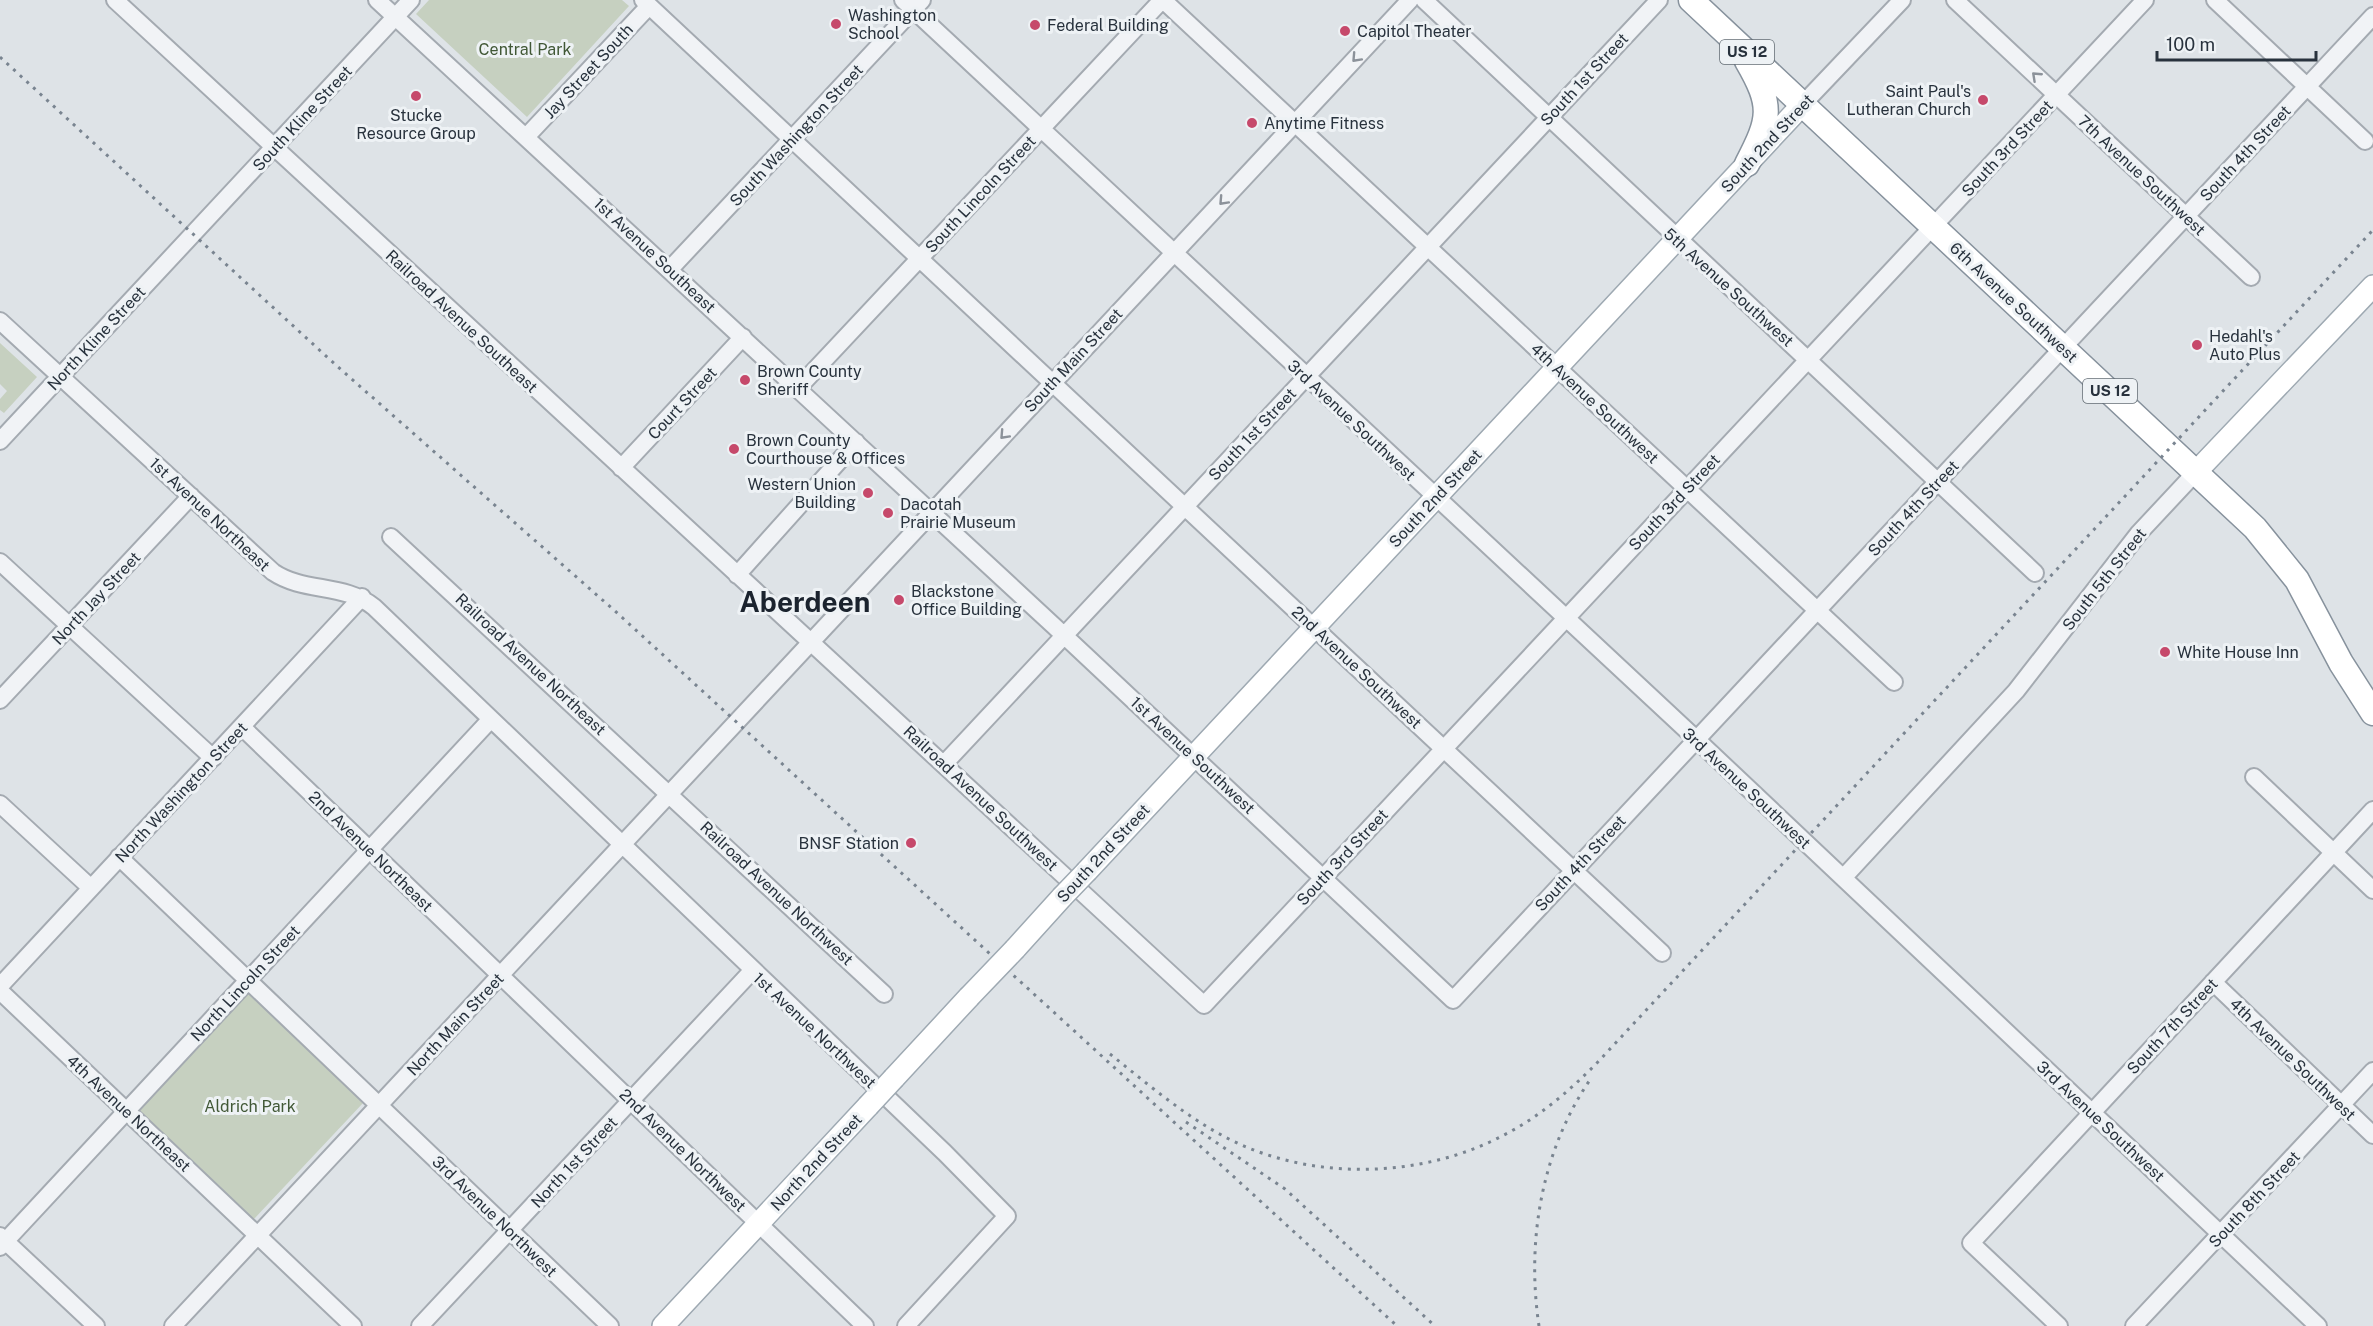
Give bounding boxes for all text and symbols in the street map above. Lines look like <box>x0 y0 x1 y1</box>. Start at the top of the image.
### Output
place label: Washington School <box>848 6 936 43</box>
place label: Federal Building <box>1047 16 1169 35</box>
marker: Washington School <box>829 17 843 31</box>
marker: Federal Building <box>1028 18 1042 32</box>
street label: Jay Street South <box>540 20 637 123</box>
place label: Capitol Theater <box>1357 22 1472 41</box>
marker: Capitol Theater <box>1338 24 1352 38</box>
scale bar <box>2157 24 2316 62</box>
street label: South 1st Street <box>1537 29 1632 130</box>
text: 100 m <box>2166 34 2215 55</box>
park label: Central Park <box>479 40 571 59</box>
road number: US 12 <box>1720 40 1774 64</box>
one-way arrow <box>1352 51 1363 62</box>
street label: South Washington Street <box>726 61 867 210</box>
street label: South Kline Street <box>249 62 356 175</box>
one-way arrow <box>2032 72 2043 83</box>
place label: Saint Paul's Lutheran Church <box>1846 82 1971 119</box>
marker: Stucke Resource Group <box>409 89 423 103</box>
street label: South 2nd Street <box>1717 90 1818 196</box>
marker: Saint Paul's Lutheran Church <box>1976 93 1990 107</box>
street label: South 3rd Street <box>1958 96 2057 200</box>
street label: South 4th Street <box>2196 101 2295 205</box>
place label: Stucke Resource Group <box>356 106 476 143</box>
street label: 7th Avenue Southwest <box>2074 111 2209 239</box>
place label: Anytime Fitness <box>1264 114 1384 133</box>
marker: Anytime Fitness <box>1245 116 1259 130</box>
street label: South Lincoln Street <box>921 132 1040 257</box>
street label: 1st Avenue Southeast <box>590 194 720 317</box>
one-way arrow <box>1219 194 1230 204</box>
street label: 5th Avenue Southwest <box>1660 224 1797 351</box>
street label: 6th Avenue Southwest <box>1946 238 2081 367</box>
street label: Railroad Avenue Southeast <box>382 246 542 397</box>
street label: North Kline Street <box>43 283 149 394</box>
street label: South Main Street <box>1020 304 1126 416</box>
place label: Hedahl's Auto Plus <box>2209 327 2281 364</box>
marker: Hedahl's Auto Plus <box>2190 338 2204 352</box>
street label: 4th Avenue Southwest <box>1527 339 1663 468</box>
street label: 3rd Avenue Southwest <box>1284 356 1420 485</box>
place label: Brown County Sheriff <box>757 362 862 399</box>
street label: Court Street <box>644 363 721 444</box>
marker: Brown County Sheriff <box>738 373 752 387</box>
road number: US 12 <box>2083 379 2137 403</box>
street label: South 1st Street <box>1205 384 1300 485</box>
one-way arrow <box>1000 428 1011 439</box>
place label: Brown County Courthouse & Offices <box>746 431 905 468</box>
marker: Brown County Courthouse & Offices <box>727 442 741 456</box>
street label: South 2nd Street <box>1385 445 1486 551</box>
street label: South 3rd Street <box>1625 450 1724 554</box>
street label: 1st Avenue Northeast <box>146 454 274 575</box>
street label: South 4th Street <box>1864 456 1963 560</box>
place label: Western Union Building <box>747 475 856 512</box>
marker: Western Union Building <box>861 486 875 500</box>
place label: Dacotah Prairie Museum <box>900 495 1016 532</box>
marker: Dacotah Prairie Museum <box>881 506 895 520</box>
street label: South 5th Street <box>2059 524 2150 634</box>
street label: North Jay Street <box>48 548 144 649</box>
place label: Blackstone Office Building <box>911 582 1022 619</box>
district label: Aberdeen <box>740 585 870 618</box>
street label: Railroad Avenue Northeast <box>451 590 610 739</box>
marker: Blackstone Office Building <box>892 593 906 607</box>
street label: 2nd Avenue Southwest <box>1288 602 1426 732</box>
place label: White House Inn <box>2177 643 2299 662</box>
marker: White House Inn <box>2158 645 2172 659</box>
street label: 1st Avenue Southwest <box>1127 693 1259 818</box>
street label: North Washington Street <box>111 718 251 866</box>
street label: Railroad Avenue Southwest <box>900 722 1062 875</box>
street label: 3rd Avenue Southwest <box>1679 724 1815 853</box>
street label: 2nd Avenue Northeast <box>305 787 437 916</box>
street label: South 2nd Street <box>1053 800 1154 906</box>
street label: South 3rd Street <box>1293 805 1392 909</box>
street label: South 4th Street <box>1531 811 1630 915</box>
street label: Railroad Avenue Northwest <box>696 817 857 969</box>
place label: BNSF Station <box>798 834 899 853</box>
marker: BNSF Station <box>904 836 918 850</box>
street label: North Lincoln Street <box>187 922 304 1045</box>
street label: North Main Street <box>403 969 508 1080</box>
street label: 1st Avenue Northwest <box>749 969 880 1092</box>
street label: South 7th Street <box>2123 975 2222 1078</box>
street label: 4th Avenue Southwest <box>2226 994 2360 1124</box>
street label: 4th Avenue Northeast <box>63 1051 195 1176</box>
street label: 3rd Avenue Southwest <box>2033 1057 2169 1186</box>
street label: 2nd Avenue Northwest <box>615 1085 750 1216</box>
park label: Aldrich Park <box>204 1097 296 1116</box>
street label: North 2nd Street <box>767 1110 866 1215</box>
street label: North 1st Street <box>527 1113 621 1212</box>
street label: South 8th Street <box>2205 1147 2304 1251</box>
street label: 3rd Avenue Northwest <box>428 1152 561 1281</box>

